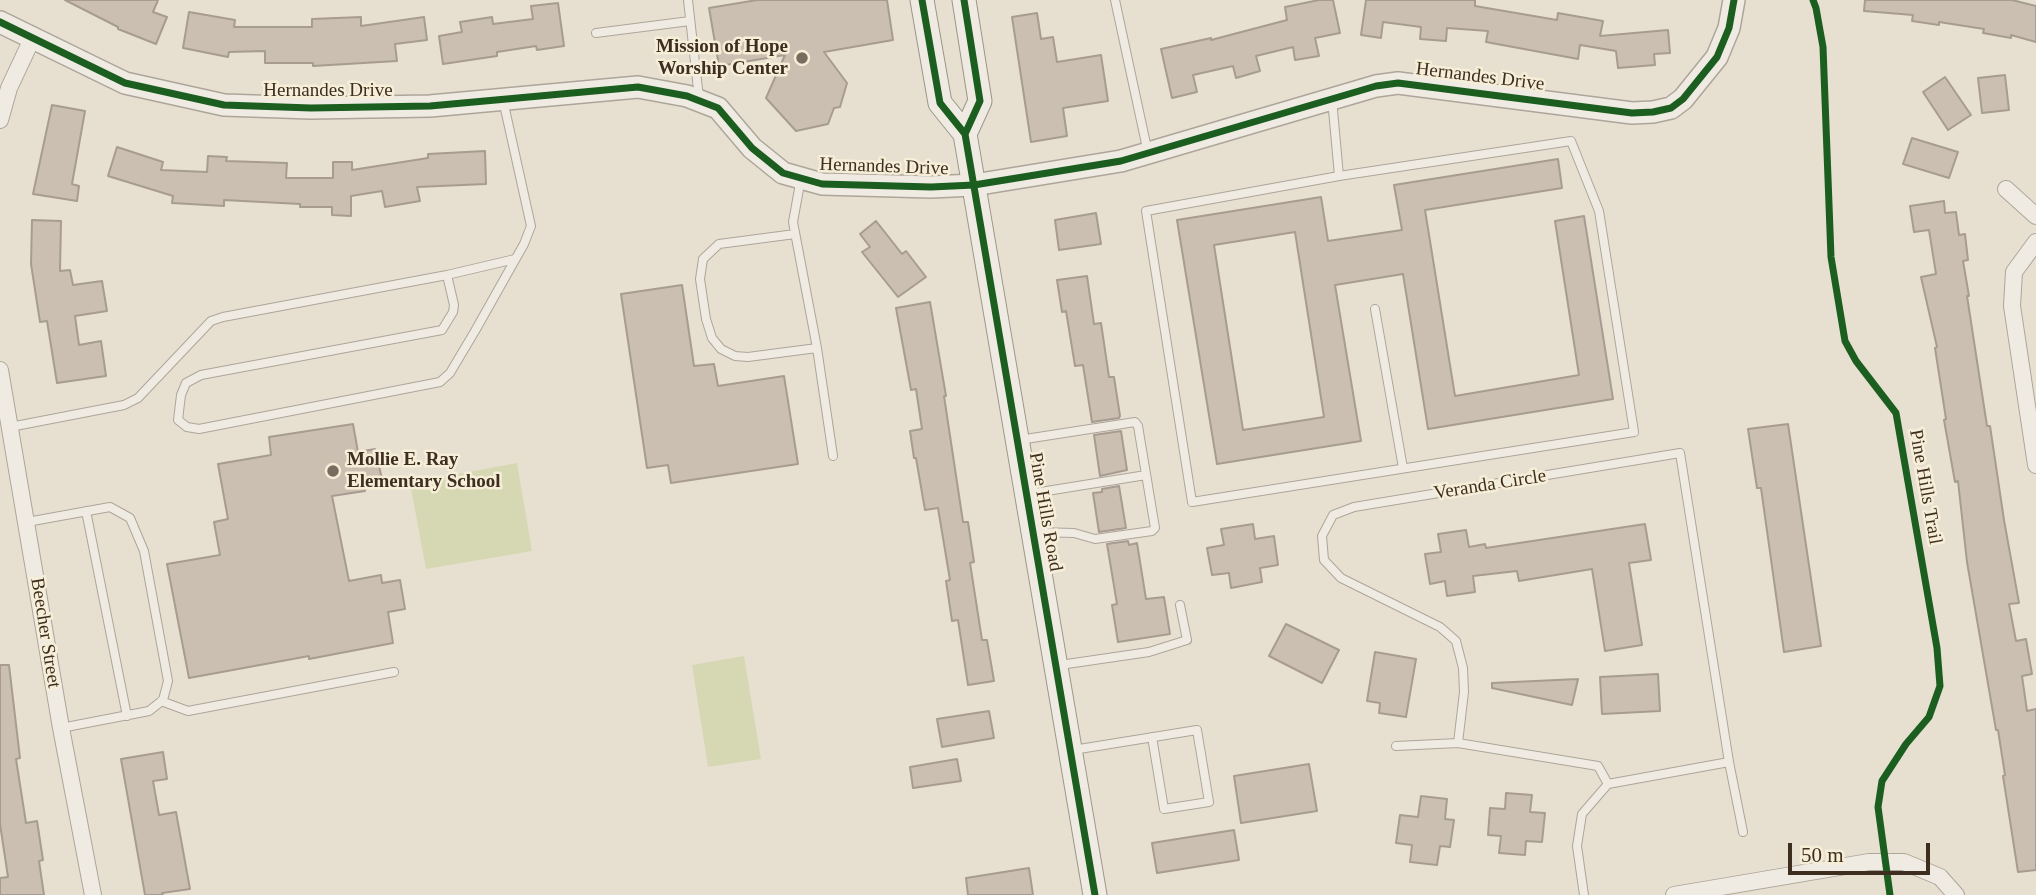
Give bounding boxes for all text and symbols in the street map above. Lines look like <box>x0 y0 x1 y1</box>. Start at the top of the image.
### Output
place label: Mission of Hope Worship Center <box>656 36 788 80</box>
marker: Mission of Hope Worship Center <box>794 50 810 66</box>
street label: Hernandes Drive <box>1414 58 1546 96</box>
street label: Hernandes Drive <box>263 80 393 102</box>
street label: Hernandes Drive <box>819 153 949 181</box>
street label: Pine Hills Trail <box>1904 428 1946 546</box>
place label: Mollie E. Ray Elementary School <box>347 449 501 493</box>
street label: Pine Hills Road <box>1023 451 1067 573</box>
marker: Mollie E. Ray Elementary School <box>325 463 341 479</box>
street label: Veranda Circle <box>1432 465 1548 505</box>
street label: Beecher Street <box>25 576 65 690</box>
scale bar <box>1791 828 1933 872</box>
text: 50 m <box>1801 843 1844 867</box>

